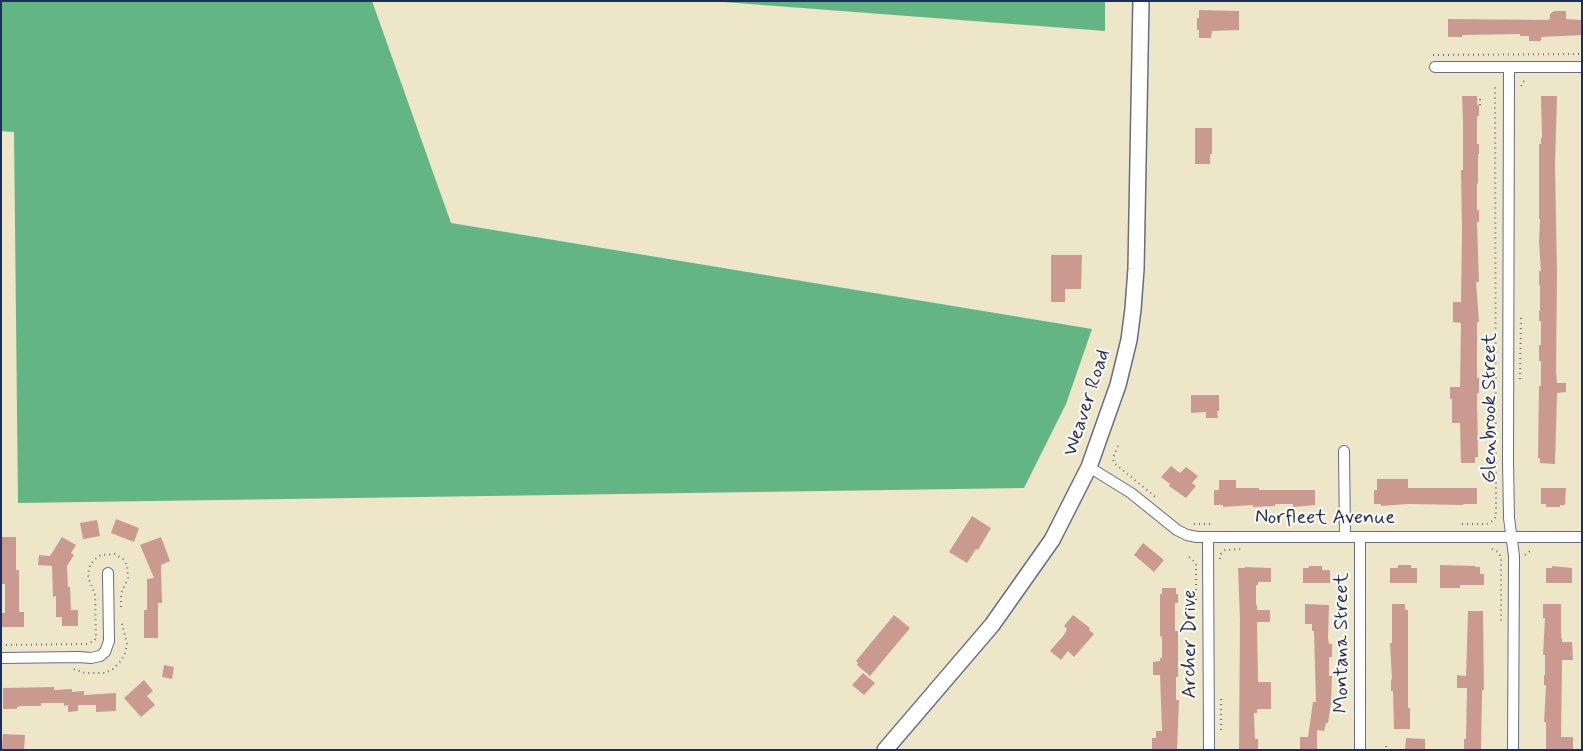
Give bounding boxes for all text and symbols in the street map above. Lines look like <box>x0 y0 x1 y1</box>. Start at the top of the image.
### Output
street label: Glenbrook Street <box>1479 333 1503 483</box>
street label: Weaver Road <box>1059 347 1117 459</box>
street label: Norfleet Avenue <box>1255 507 1395 531</box>
street label: Montana Street <box>1331 573 1355 713</box>
street label: Archer Drive <box>1179 590 1203 698</box>

